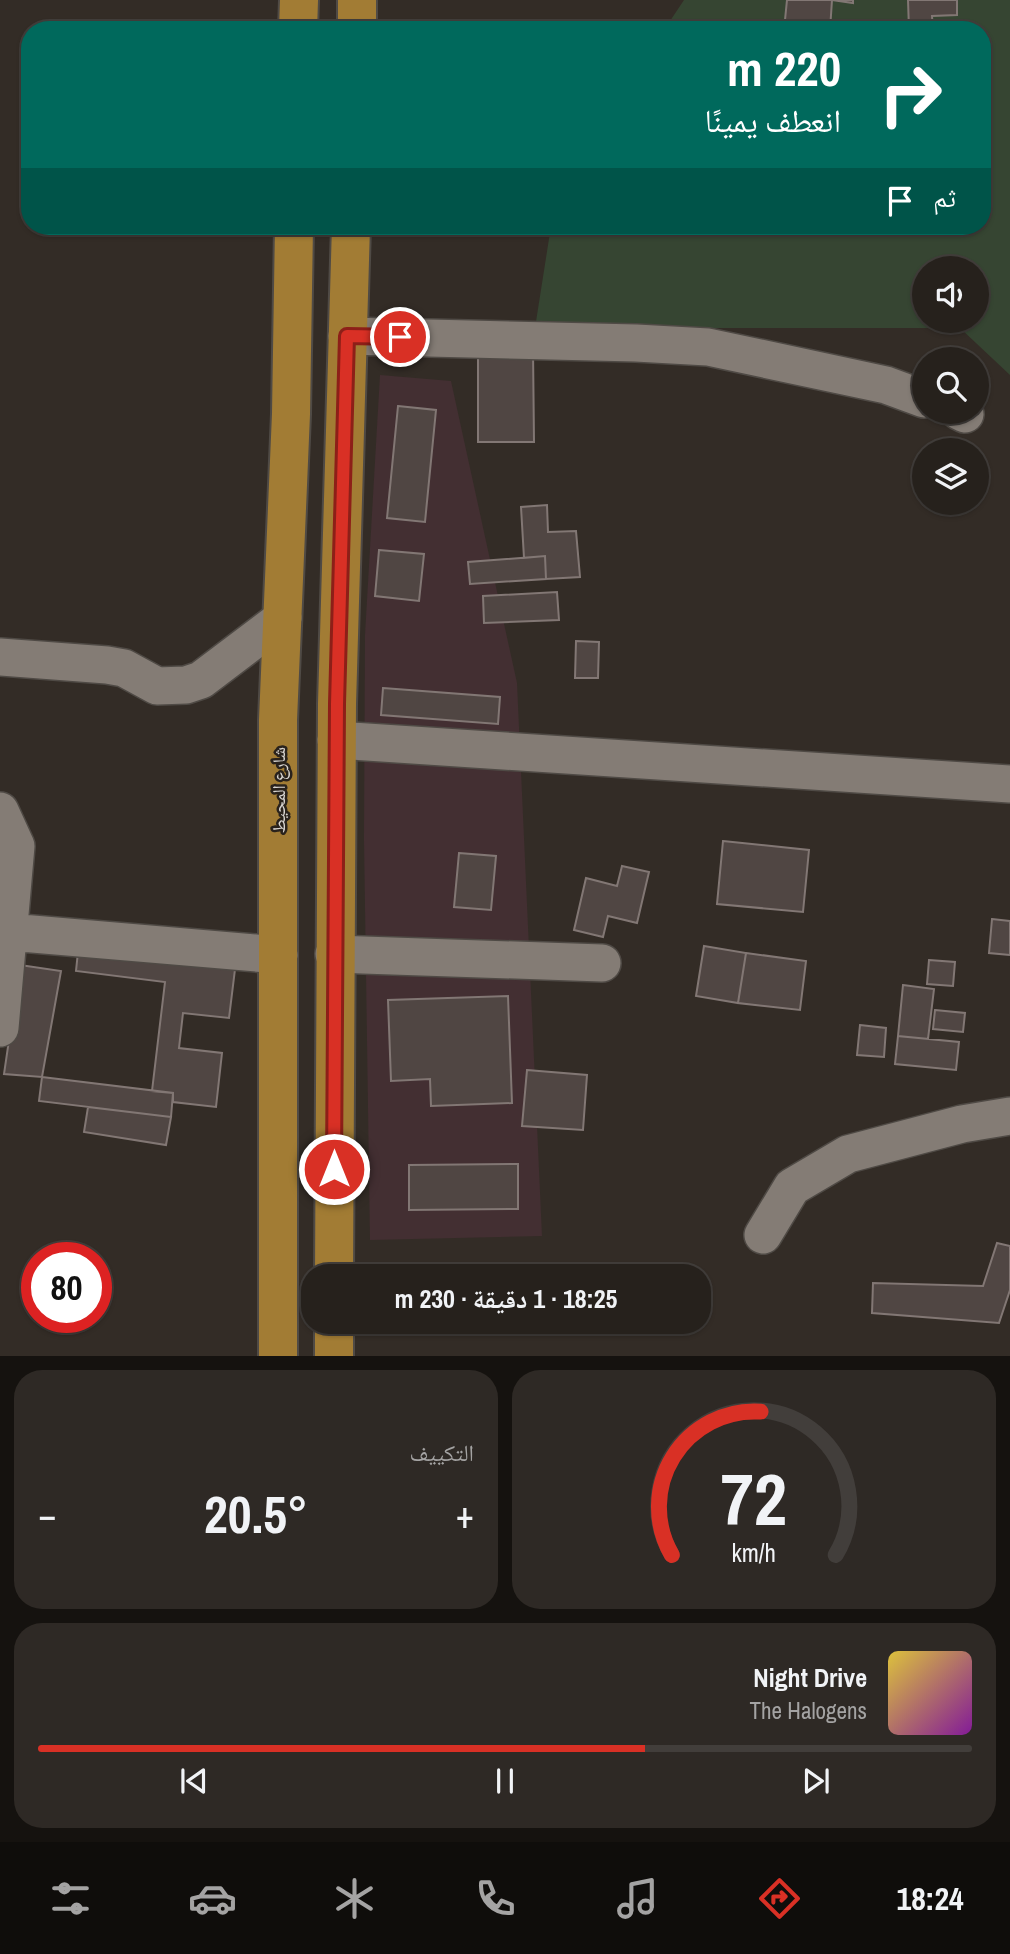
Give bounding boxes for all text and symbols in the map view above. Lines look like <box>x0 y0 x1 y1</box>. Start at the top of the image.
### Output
text: 220 m <box>727 35 841 101</box>
icon: right <box>865 49 956 140</box>
text: انعطف يمينًا <box>705 99 841 142</box>
text: ثم <box>933 180 956 215</box>
icon: arrive <box>881 182 919 220</box>
map controls <box>912 256 989 515</box>
button: sound <box>912 256 989 333</box>
pin <box>370 307 430 367</box>
icon: arrive <box>381 318 419 356</box>
button: search <box>912 347 989 424</box>
button: layers <box>912 438 989 515</box>
street label: شارع المحيط <box>266 747 291 833</box>
position arrow <box>297 1132 371 1206</box>
speed limit sign: 80 <box>21 1242 112 1333</box>
text: 18:25 · 1 دقيقة · 230 m <box>395 1281 617 1316</box>
text: التكييف <box>409 1437 474 1468</box>
text: 72 <box>721 1451 787 1549</box>
text: 20.5° <box>204 1479 308 1549</box>
text: − <box>38 1489 56 1540</box>
text: + <box>456 1489 474 1540</box>
text: km/h <box>732 1536 776 1570</box>
text: Night Drive <box>753 1660 867 1695</box>
text: The Halogens <box>750 1695 867 1726</box>
icon: previous <box>175 1762 213 1800</box>
icon: pause <box>486 1762 524 1800</box>
icon: next <box>797 1762 835 1800</box>
icon: filters <box>46 1874 95 1923</box>
icon: car <box>188 1874 237 1923</box>
icon: climate <box>330 1874 379 1923</box>
icon: phone <box>471 1874 520 1923</box>
icon: music <box>613 1874 662 1923</box>
icon: directions <box>755 1874 804 1923</box>
text: 18:24 <box>897 1877 964 1920</box>

